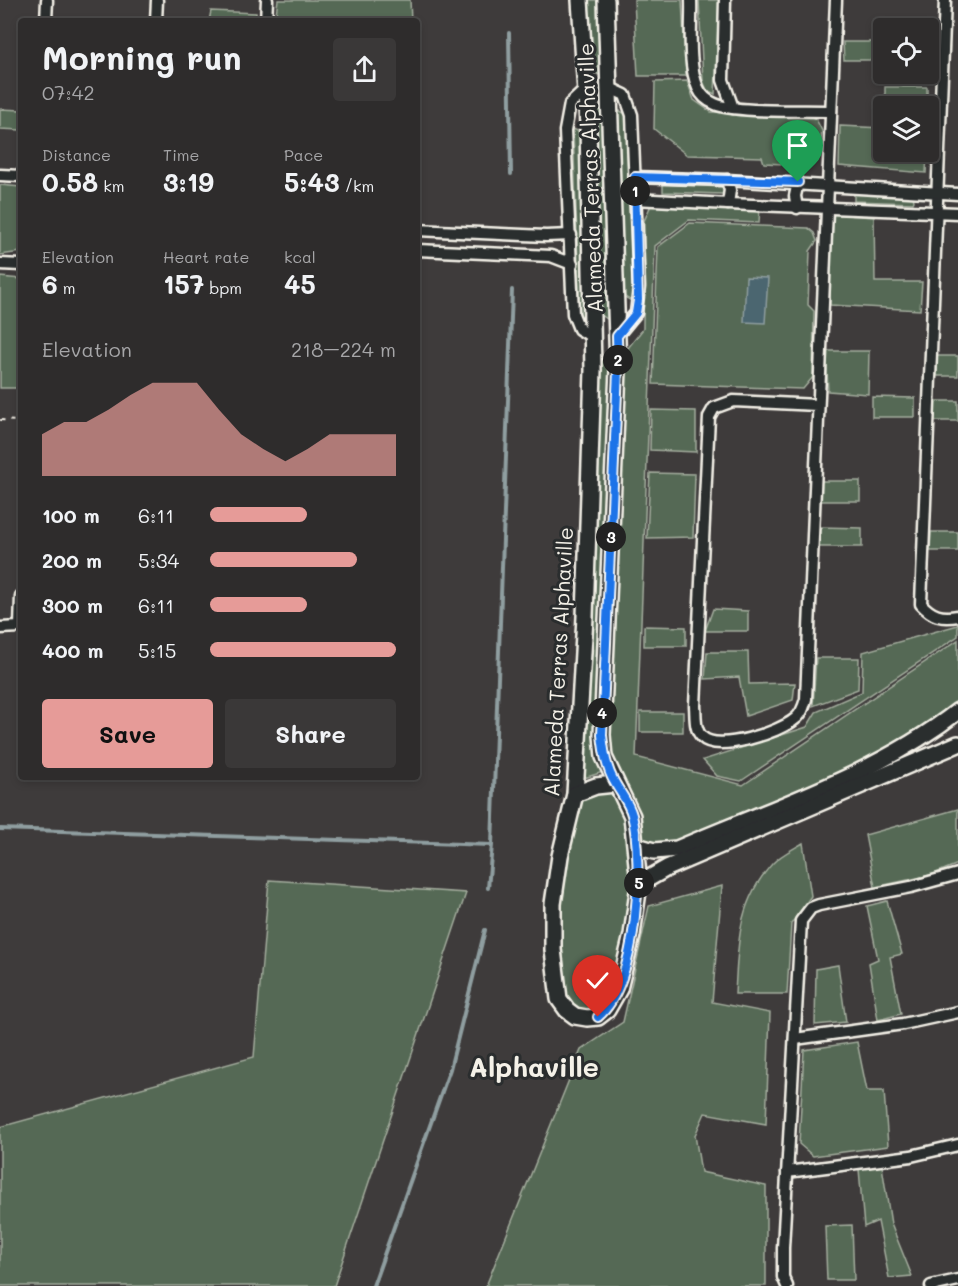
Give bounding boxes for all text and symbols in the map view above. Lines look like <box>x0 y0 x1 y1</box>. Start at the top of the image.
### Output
map controls <box>873 18 939 162</box>
button: locate <box>873 18 939 84</box>
text: Morning run <box>42 35 242 78</box>
button: share <box>333 38 396 101</box>
street label: Alameda Terras Alphaville <box>571 43 608 314</box>
text: 07:42 <box>42 79 95 105</box>
button: layers <box>873 96 939 162</box>
pin <box>772 120 823 182</box>
icon: arrive <box>781 129 814 162</box>
text: Distance <box>42 144 111 165</box>
text: Time <box>163 144 199 165</box>
text: Pace <box>284 144 323 165</box>
text: 0.58 <box>42 165 98 199</box>
text: 3:19 <box>163 165 214 199</box>
text: 5:43 <box>284 165 340 199</box>
text: km <box>98 175 124 196</box>
text: /km <box>340 175 374 196</box>
pin: 1 <box>620 176 650 206</box>
text: 1 <box>631 180 639 201</box>
text: Elevation <box>42 246 114 267</box>
text: Heart rate <box>163 246 249 267</box>
text: kcal <box>284 246 316 267</box>
text: 6 <box>42 267 58 301</box>
text: 157 <box>163 267 204 301</box>
text: 45 <box>284 267 316 301</box>
text: m <box>58 277 76 298</box>
text: bpm <box>204 277 242 298</box>
text: Elevation <box>42 336 132 362</box>
text: 218–224 m <box>291 336 396 362</box>
pin: 2 <box>603 345 633 375</box>
text: 2 <box>614 349 622 370</box>
text: 100 m <box>42 502 100 528</box>
text: 6:11 <box>138 502 174 528</box>
pin: 3 <box>596 522 626 552</box>
street label: Alameda Terras Alphaville <box>537 526 578 798</box>
text: 3 <box>606 526 616 547</box>
text: 200 m <box>42 547 102 573</box>
text: 5:34 <box>138 547 179 573</box>
text: 300 m <box>42 592 103 618</box>
text: 6:11 <box>138 592 174 618</box>
text: 400 m <box>42 637 103 663</box>
text: 5:15 <box>138 637 176 663</box>
pin: 4 <box>587 698 617 728</box>
button: Save <box>42 699 213 768</box>
button: Share <box>225 699 396 768</box>
text: 4 <box>597 702 607 723</box>
pin: 5 <box>624 868 654 898</box>
text: 5 <box>634 872 644 893</box>
pin <box>572 955 623 1017</box>
icon: check <box>581 964 614 997</box>
district label: Alphaville <box>469 1049 599 1084</box>

